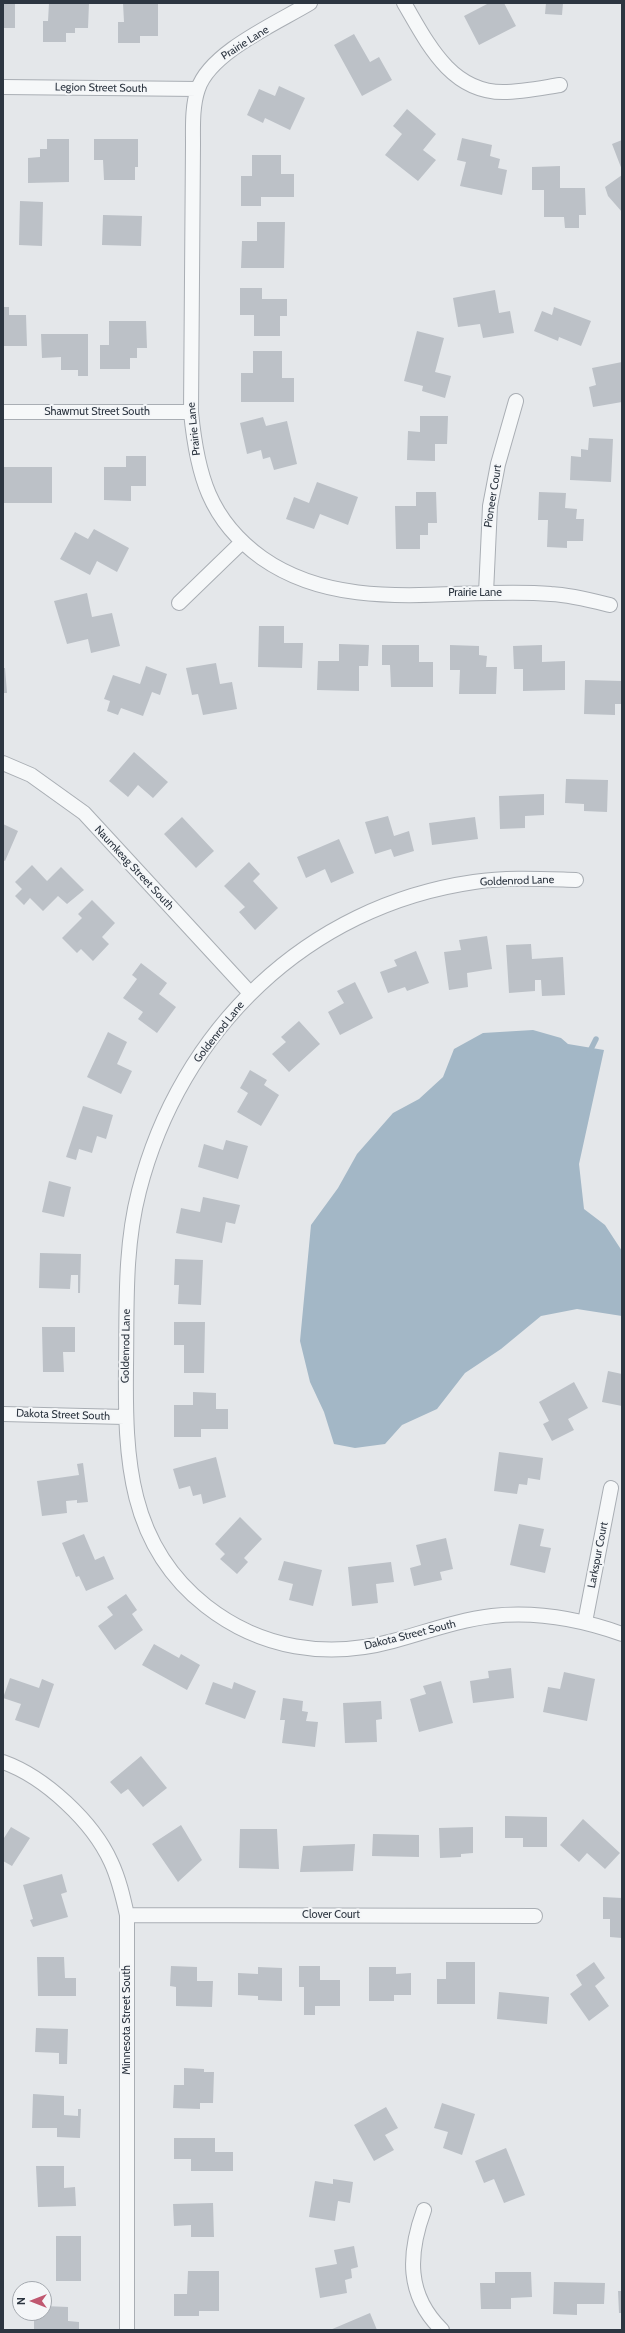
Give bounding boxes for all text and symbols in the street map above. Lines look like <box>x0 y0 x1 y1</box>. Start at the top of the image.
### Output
street label: Prairie Lane <box>219 23 271 63</box>
street label: Legion Street South <box>55 81 147 95</box>
street label: Prairie Lane <box>185 402 203 456</box>
street label: Shawmut Street South <box>44 405 150 419</box>
street label: Pioneer Court <box>482 464 504 528</box>
street label: Prairie Lane <box>448 586 502 600</box>
street label: Naumkeag Street South <box>91 823 177 913</box>
street label: Goldenrod Lane <box>480 873 554 889</box>
street label: Goldenrod Lane <box>191 999 247 1065</box>
street label: Goldenrod Lane <box>119 1309 133 1383</box>
street label: Dakota Street South <box>16 1407 110 1423</box>
street label: Larkspur Court <box>585 1521 611 1589</box>
street label: Dakota Street South <box>363 1617 457 1653</box>
street label: Clover Court <box>302 1908 360 1922</box>
street label: Minnesota Street South <box>120 1965 134 2075</box>
north arrow <box>12 2281 52 2321</box>
text: N <box>14 2297 28 2305</box>

